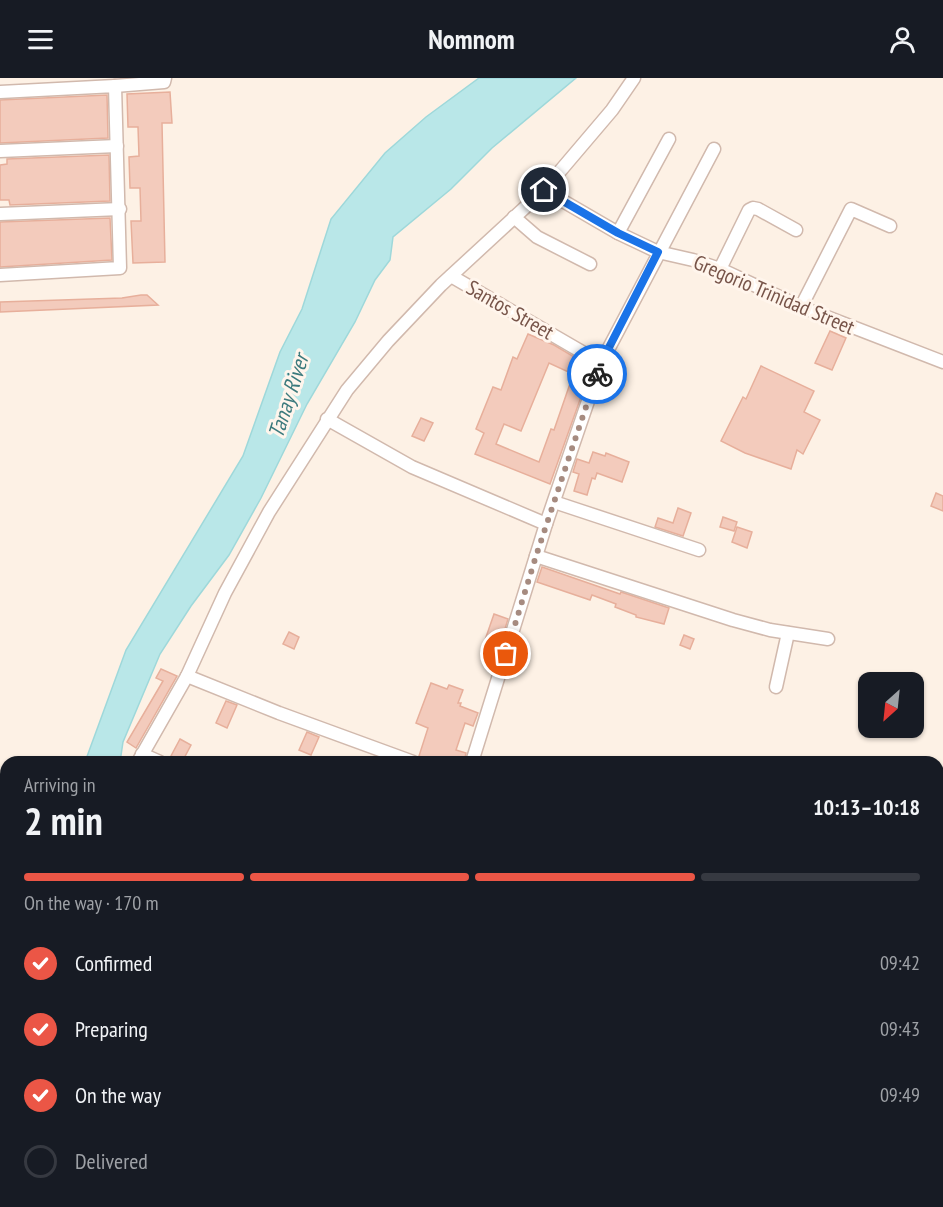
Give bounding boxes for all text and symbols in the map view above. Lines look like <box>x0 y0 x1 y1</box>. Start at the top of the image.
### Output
text: Nomnom <box>428 22 515 56</box>
icon: menu <box>24 23 57 56</box>
icon: person <box>886 23 919 56</box>
pin <box>518 164 569 215</box>
icon: home <box>527 173 560 206</box>
street label: Gregorio Trinidad Street <box>690 248 859 341</box>
street label: Santos Street <box>462 274 559 345</box>
courier <box>567 344 627 404</box>
water label: Tanay River <box>261 348 316 441</box>
icon: bike <box>581 358 614 391</box>
pin <box>480 628 531 679</box>
icon: bag <box>489 637 522 670</box>
north arrow <box>858 672 924 738</box>
map controls <box>858 672 924 738</box>
text: Arriving in <box>24 772 96 798</box>
text: 10:13–10:18 <box>813 793 920 821</box>
text: 2 min <box>24 795 103 846</box>
text: On the way · 170 m <box>24 890 159 916</box>
icon: check <box>24 947 57 980</box>
text: Confirmed <box>75 949 152 977</box>
text: 09:42 <box>880 950 920 976</box>
icon: check <box>24 1013 57 1046</box>
text: Preparing <box>75 1015 148 1043</box>
text: 09:43 <box>880 1016 920 1042</box>
icon: check <box>24 1079 57 1112</box>
text: On the way <box>75 1081 161 1109</box>
text: 09:49 <box>880 1082 920 1108</box>
text: Delivered <box>75 1147 148 1175</box>

